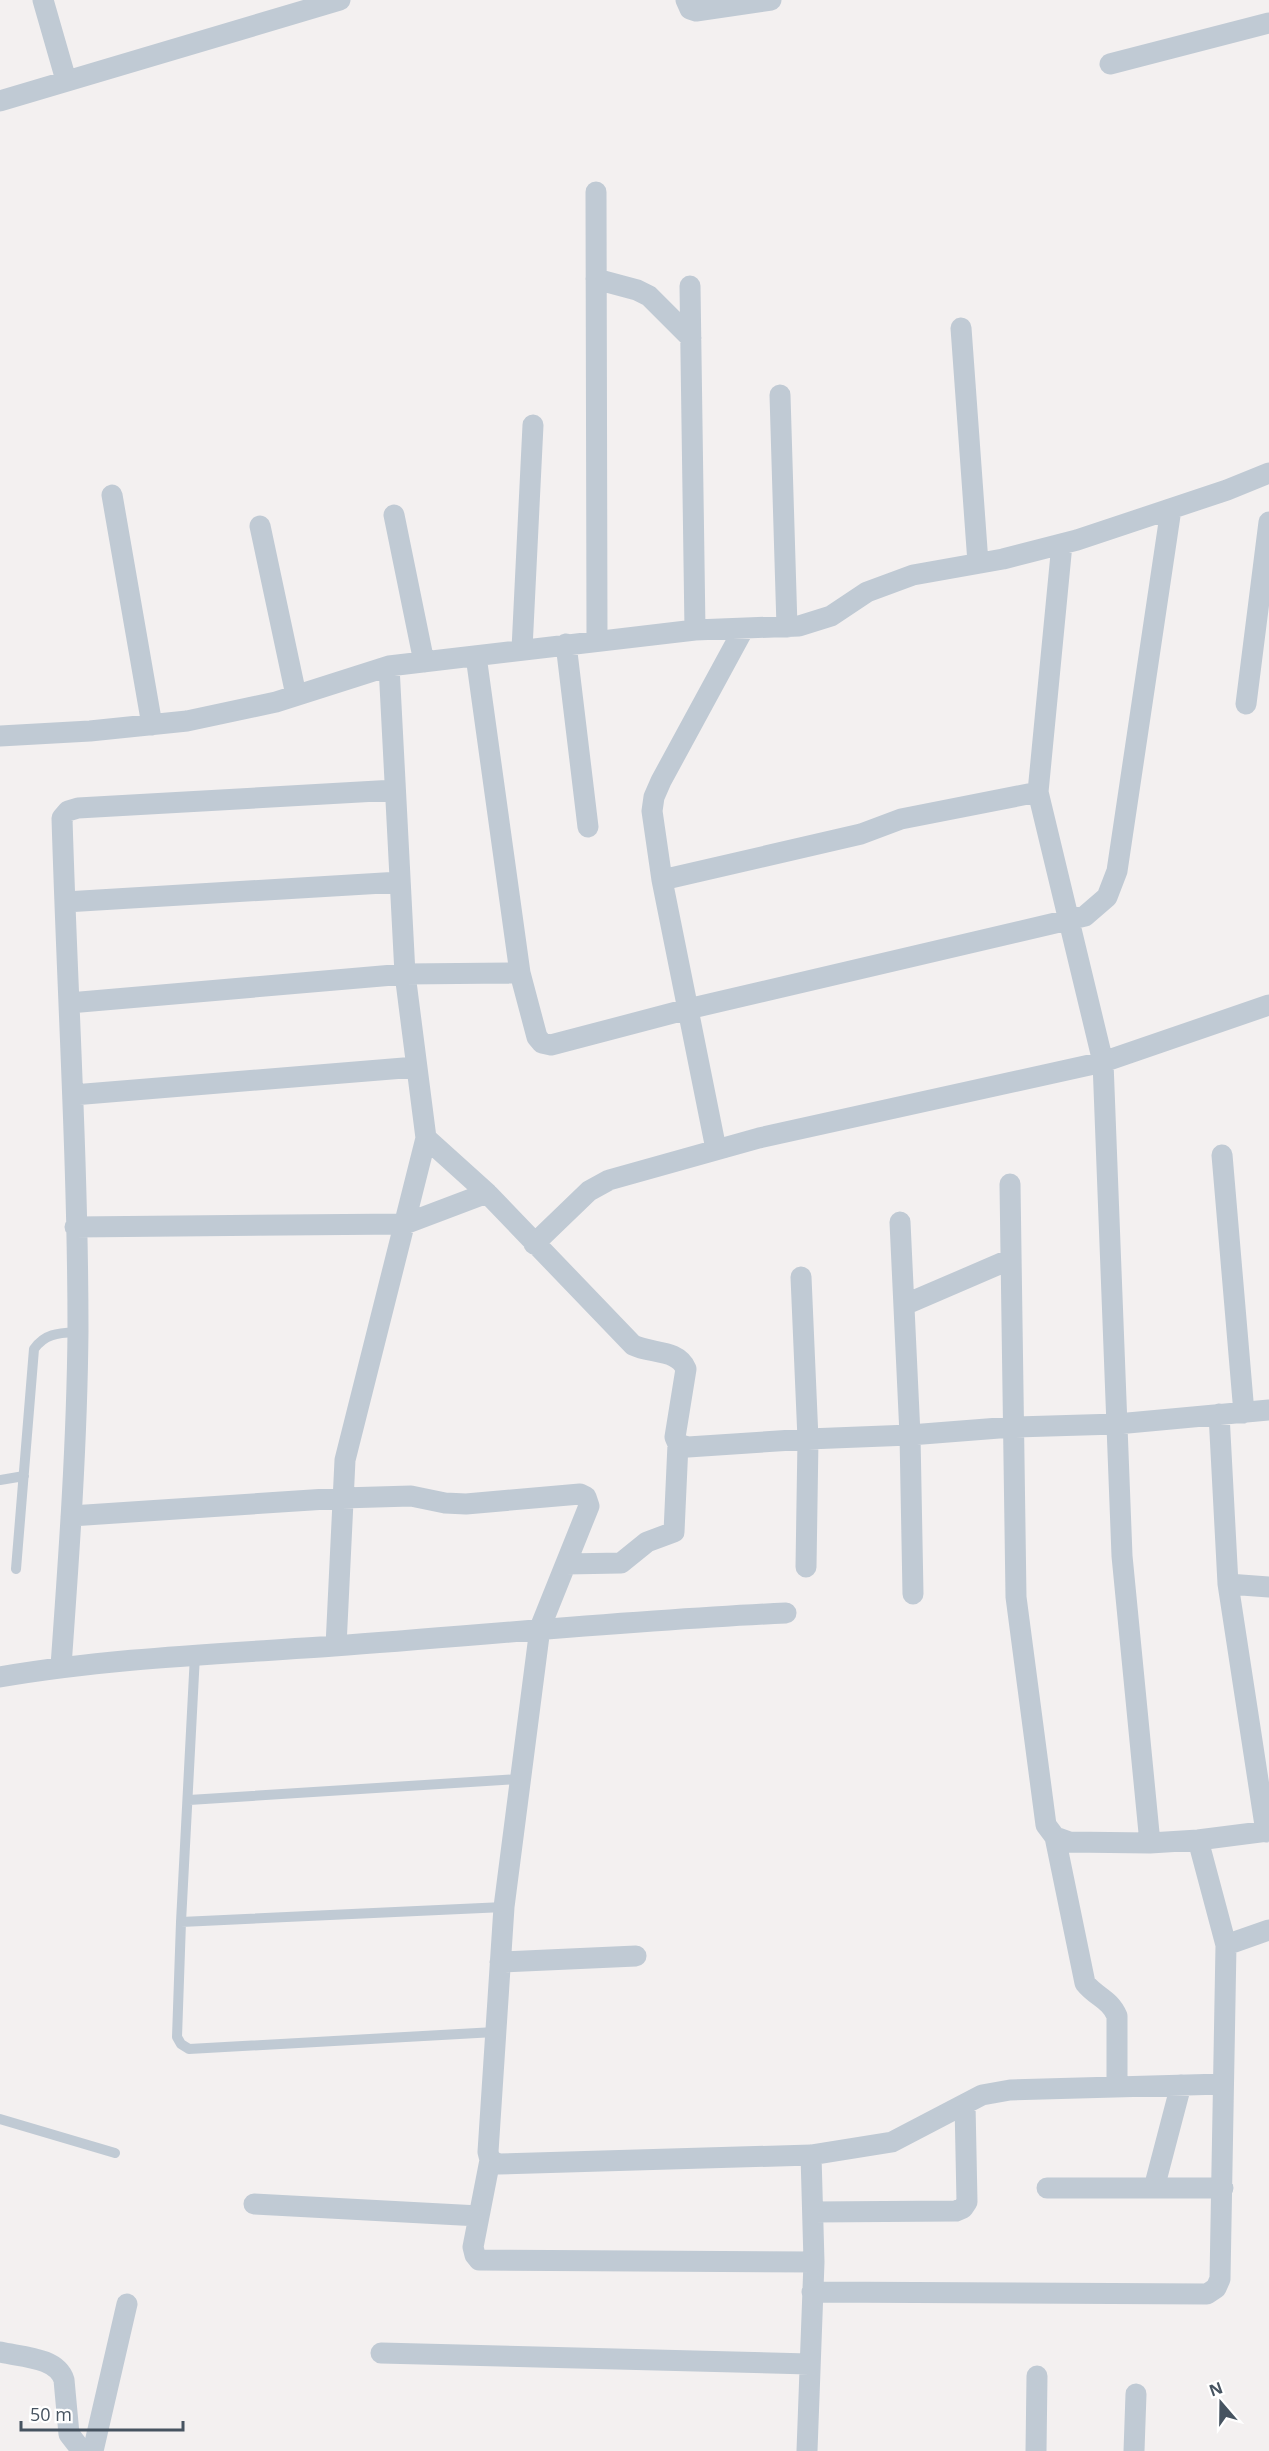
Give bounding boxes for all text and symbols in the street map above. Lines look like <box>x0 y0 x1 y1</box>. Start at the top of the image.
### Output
north arrow <box>1191 2373 1251 2433</box>
text: N <box>1206 2376 1226 2401</box>
scale bar <box>21 2394 183 2432</box>
text: 50 m <box>30 2402 72 2426</box>

